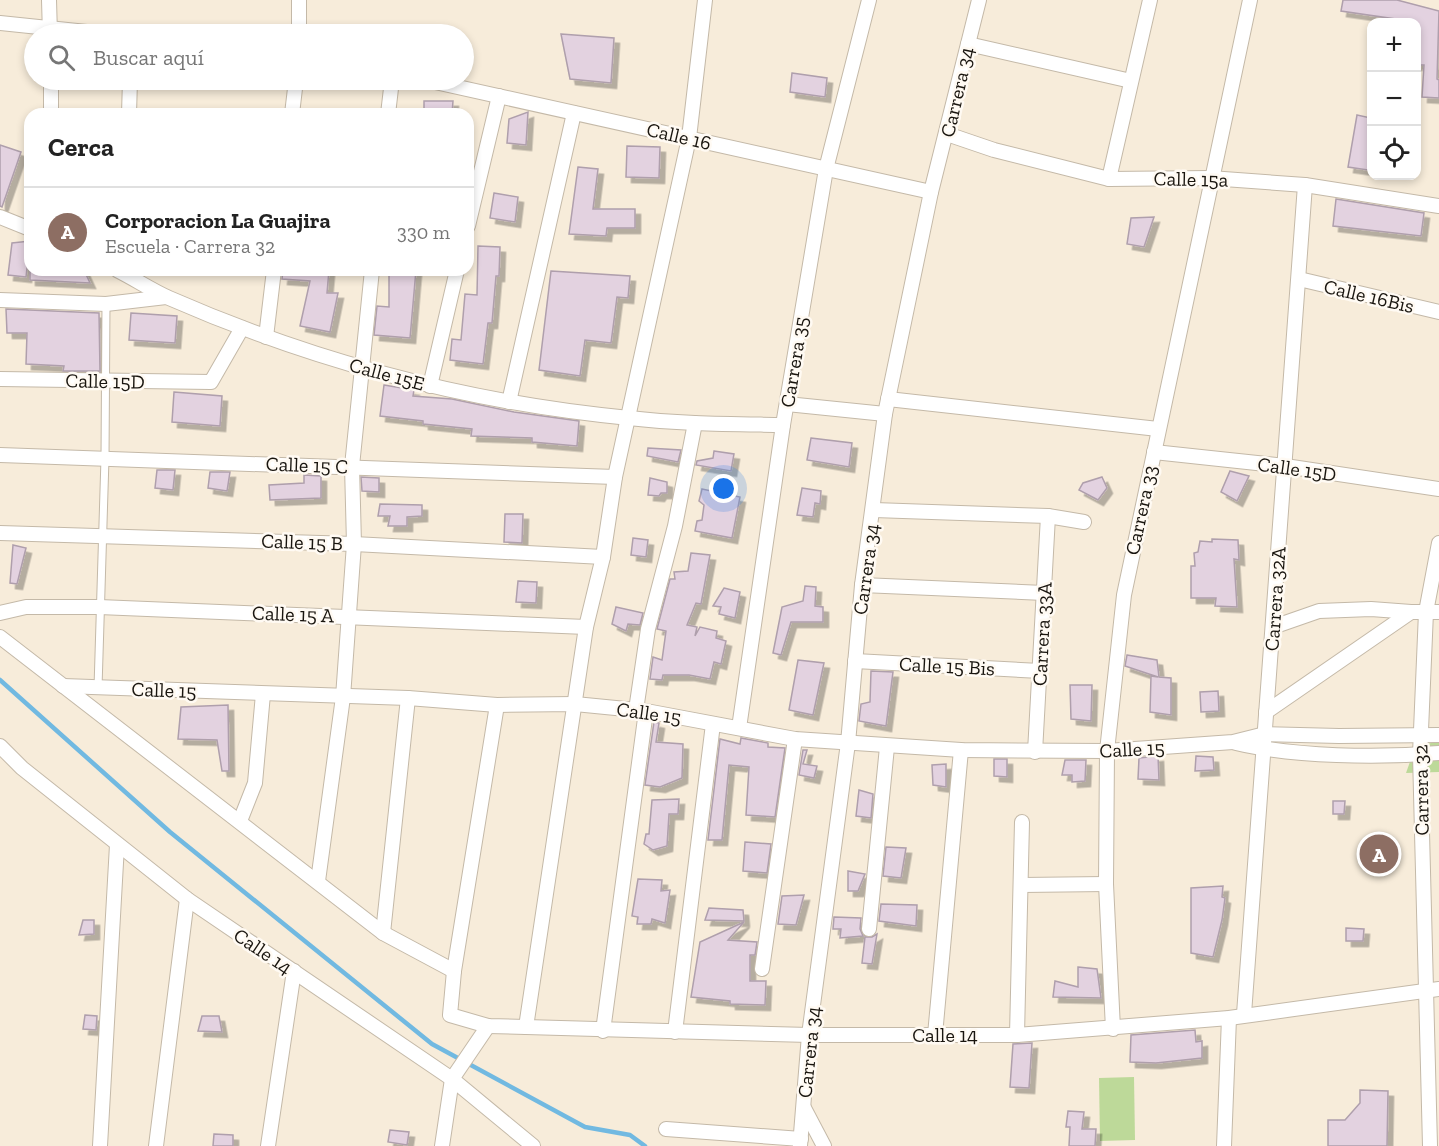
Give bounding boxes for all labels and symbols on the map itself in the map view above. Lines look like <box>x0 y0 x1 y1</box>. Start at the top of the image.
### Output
street label: Carrera 34 <box>935 44 979 139</box>
street label: Calle 16 <box>644 117 714 155</box>
street label: Calle 15a <box>1153 166 1229 192</box>
street label: Calle 16Bis <box>1322 274 1416 318</box>
street label: Carrera 35 <box>775 315 813 409</box>
street label: Calle 15E <box>347 352 427 396</box>
street label: Calle 15D <box>65 368 145 394</box>
street label: Calle 15 C <box>265 452 349 478</box>
street label: Calle 15D <box>1256 452 1338 486</box>
street label: Carrera 33 <box>1120 463 1162 557</box>
your location <box>709 474 738 503</box>
street label: Carrera 34 <box>848 522 884 616</box>
street label: Calle 15 B <box>261 529 343 555</box>
street label: Carrera 32A <box>1259 545 1291 652</box>
street label: Carrera 33A <box>1027 580 1057 687</box>
street label: Calle 15 A <box>252 601 335 627</box>
street label: Calle 15 Bis <box>898 652 996 680</box>
street label: Calle 15 <box>131 677 197 703</box>
street label: Calle 15 <box>615 697 683 729</box>
street label: Calle 15 <box>1099 735 1165 763</box>
street label: Carrera 32 <box>1408 744 1434 836</box>
pin: A <box>1360 832 1398 876</box>
street label: Calle 14 <box>229 923 297 979</box>
street label: Carrera 34 <box>792 1005 826 1099</box>
street label: Calle 14 <box>912 1023 978 1047</box>

